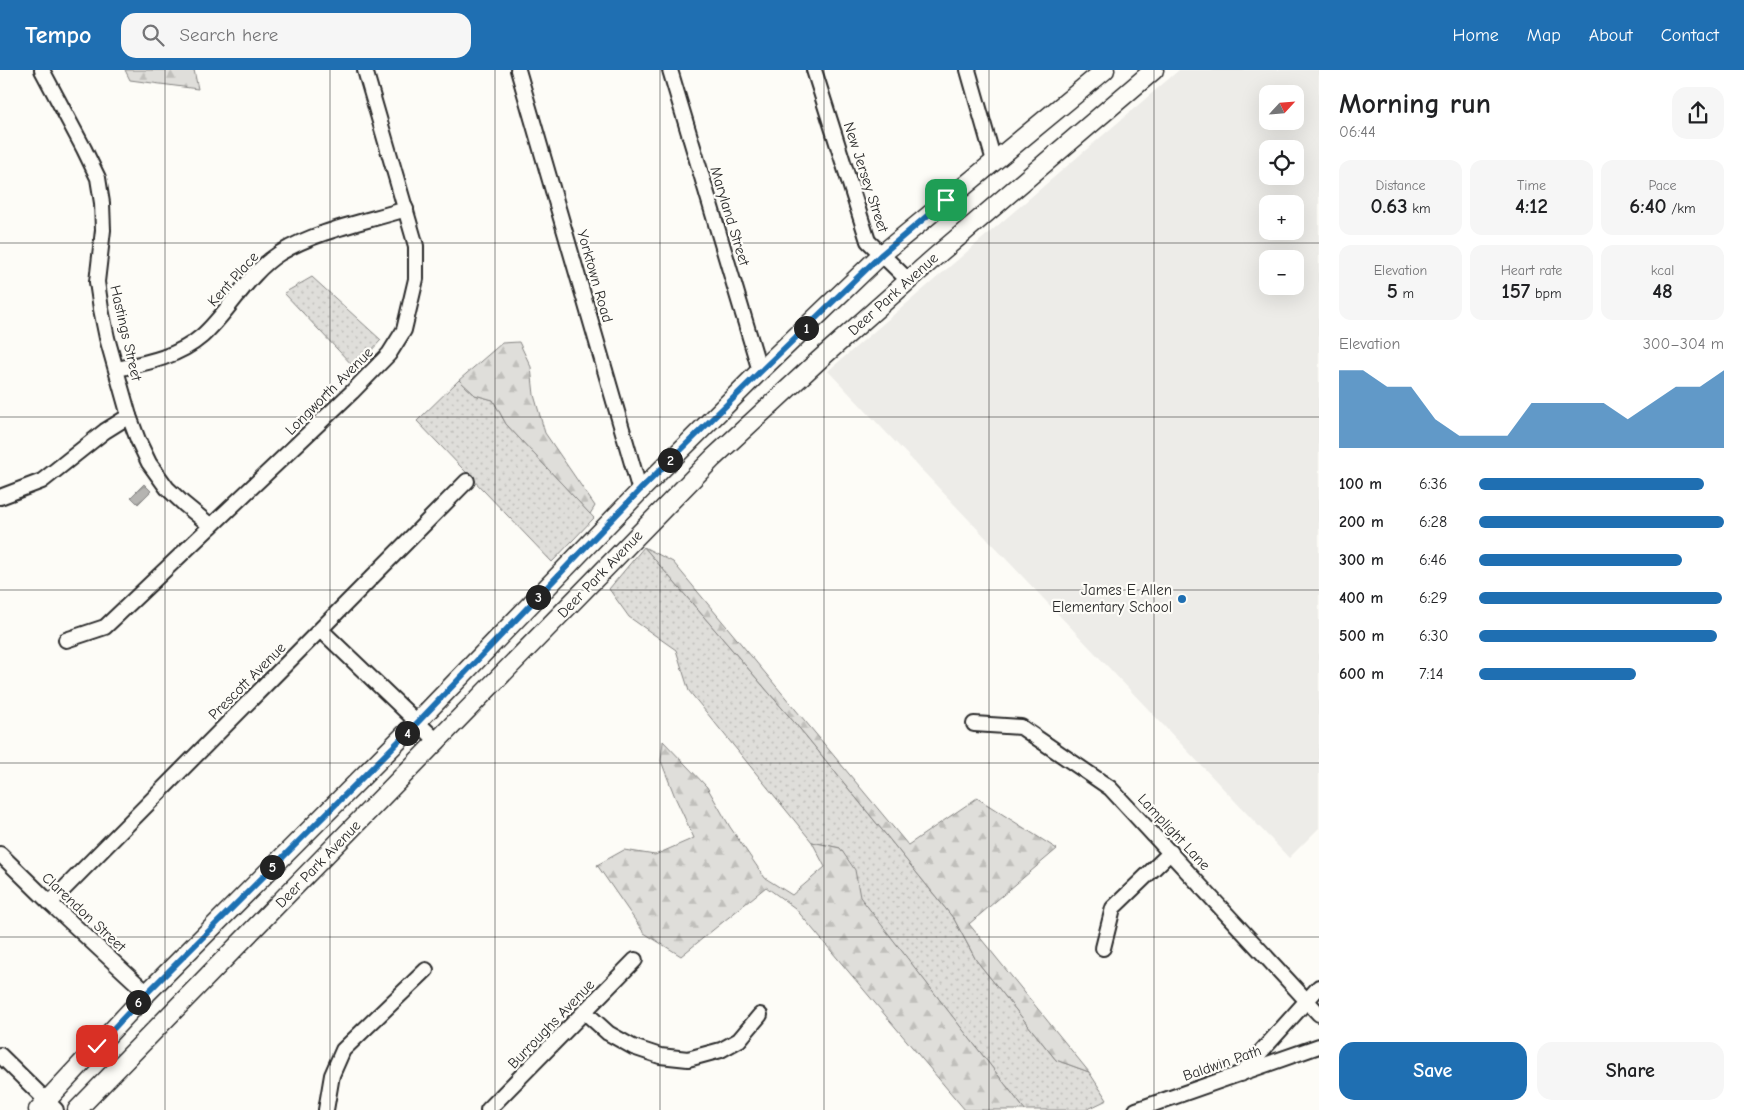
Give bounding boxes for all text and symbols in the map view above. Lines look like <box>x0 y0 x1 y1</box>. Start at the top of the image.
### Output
search box <box>121 13 471 58</box>
text: Tempo <box>25 21 91 49</box>
icon: search <box>139 21 167 49</box>
text: Search here <box>179 24 278 46</box>
text: Home <box>1452 25 1499 46</box>
text: Map <box>1527 25 1561 46</box>
text: About <box>1589 25 1633 46</box>
text: Contact <box>1661 25 1719 46</box>
north arrow <box>1259 85 1304 130</box>
map controls <box>1259 85 1304 295</box>
button: share <box>1672 87 1724 139</box>
text: Morning run <box>1339 88 1491 120</box>
street label: New Jersey Street <box>840 120 892 235</box>
text: 06:44 <box>1339 123 1376 141</box>
button: locate <box>1259 140 1304 185</box>
street label: Maryland Street <box>706 164 754 268</box>
text: Distance <box>1375 177 1426 194</box>
text: Time <box>1517 177 1546 194</box>
text: Pace <box>1648 177 1677 194</box>
pin <box>925 179 967 221</box>
icon: arrive <box>932 186 960 214</box>
text: 0.63 <box>1370 194 1408 218</box>
text: 4:12 <box>1515 194 1548 218</box>
text: 6:40 <box>1629 194 1667 218</box>
button: + <box>1259 195 1304 240</box>
text: km <box>1408 200 1431 217</box>
text: /km <box>1667 200 1696 217</box>
street label: Yorktown Road <box>573 228 617 324</box>
street label: Kent Place <box>204 247 263 310</box>
street label: Deer Park Avenue <box>844 249 942 339</box>
button: − <box>1259 250 1304 295</box>
text: Elevation <box>1374 262 1427 279</box>
text: Heart rate <box>1501 262 1562 279</box>
text: kcal <box>1651 262 1674 279</box>
text: 5 <box>1387 279 1398 303</box>
text: 157 <box>1501 279 1530 303</box>
text: 48 <box>1652 279 1673 303</box>
street label: Hastings Street <box>106 283 146 383</box>
text: m <box>1398 285 1414 302</box>
text: bpm <box>1530 285 1562 302</box>
pin: 1 <box>794 316 818 340</box>
text: 1 <box>804 320 809 337</box>
text: Elevation <box>1339 335 1400 353</box>
text: 300–304 m <box>1643 335 1724 353</box>
street label: Longworth Avenue <box>281 343 377 439</box>
pin: 2 <box>658 448 682 472</box>
text: 2 <box>667 452 674 469</box>
text: 100 m <box>1339 475 1382 493</box>
text: 6:36 <box>1419 475 1447 493</box>
text: 200 m <box>1339 513 1384 531</box>
text: 6:28 <box>1419 513 1447 531</box>
street label: Deer Park Avenue <box>554 526 647 622</box>
text: 300 m <box>1339 551 1384 569</box>
text: 6:46 <box>1419 551 1447 569</box>
place label: James E Allen Elementary School <box>1052 581 1172 616</box>
pin: 3 <box>526 584 550 610</box>
text: 3 <box>535 589 542 606</box>
text: 400 m <box>1339 589 1383 607</box>
text: 6:29 <box>1419 589 1447 607</box>
marker: James E Allen Elementary School <box>1176 593 1188 605</box>
text: 500 m <box>1339 627 1384 645</box>
text: 6:30 <box>1419 627 1448 645</box>
street label: Prescott Avenue <box>205 638 290 723</box>
text: 600 m <box>1339 665 1384 683</box>
text: 7:14 <box>1419 665 1444 683</box>
pin: 4 <box>394 720 420 746</box>
text: 4 <box>404 725 411 742</box>
street label: Lamplight Lane <box>1134 790 1214 874</box>
street label: Deer Park Avenue <box>272 816 365 912</box>
pin: 5 <box>260 854 284 880</box>
text: 5 <box>269 859 276 876</box>
street label: Clarendon Street <box>38 868 130 956</box>
street label: Burroughs Avenue <box>504 975 598 1072</box>
pin: 6 <box>126 990 150 1014</box>
text: 6 <box>135 994 142 1011</box>
pin <box>76 1025 118 1067</box>
icon: check <box>83 1032 111 1060</box>
street label: Baldwin Path <box>1180 1041 1264 1085</box>
button: Save <box>1339 1042 1527 1100</box>
button: Share <box>1537 1042 1724 1100</box>

